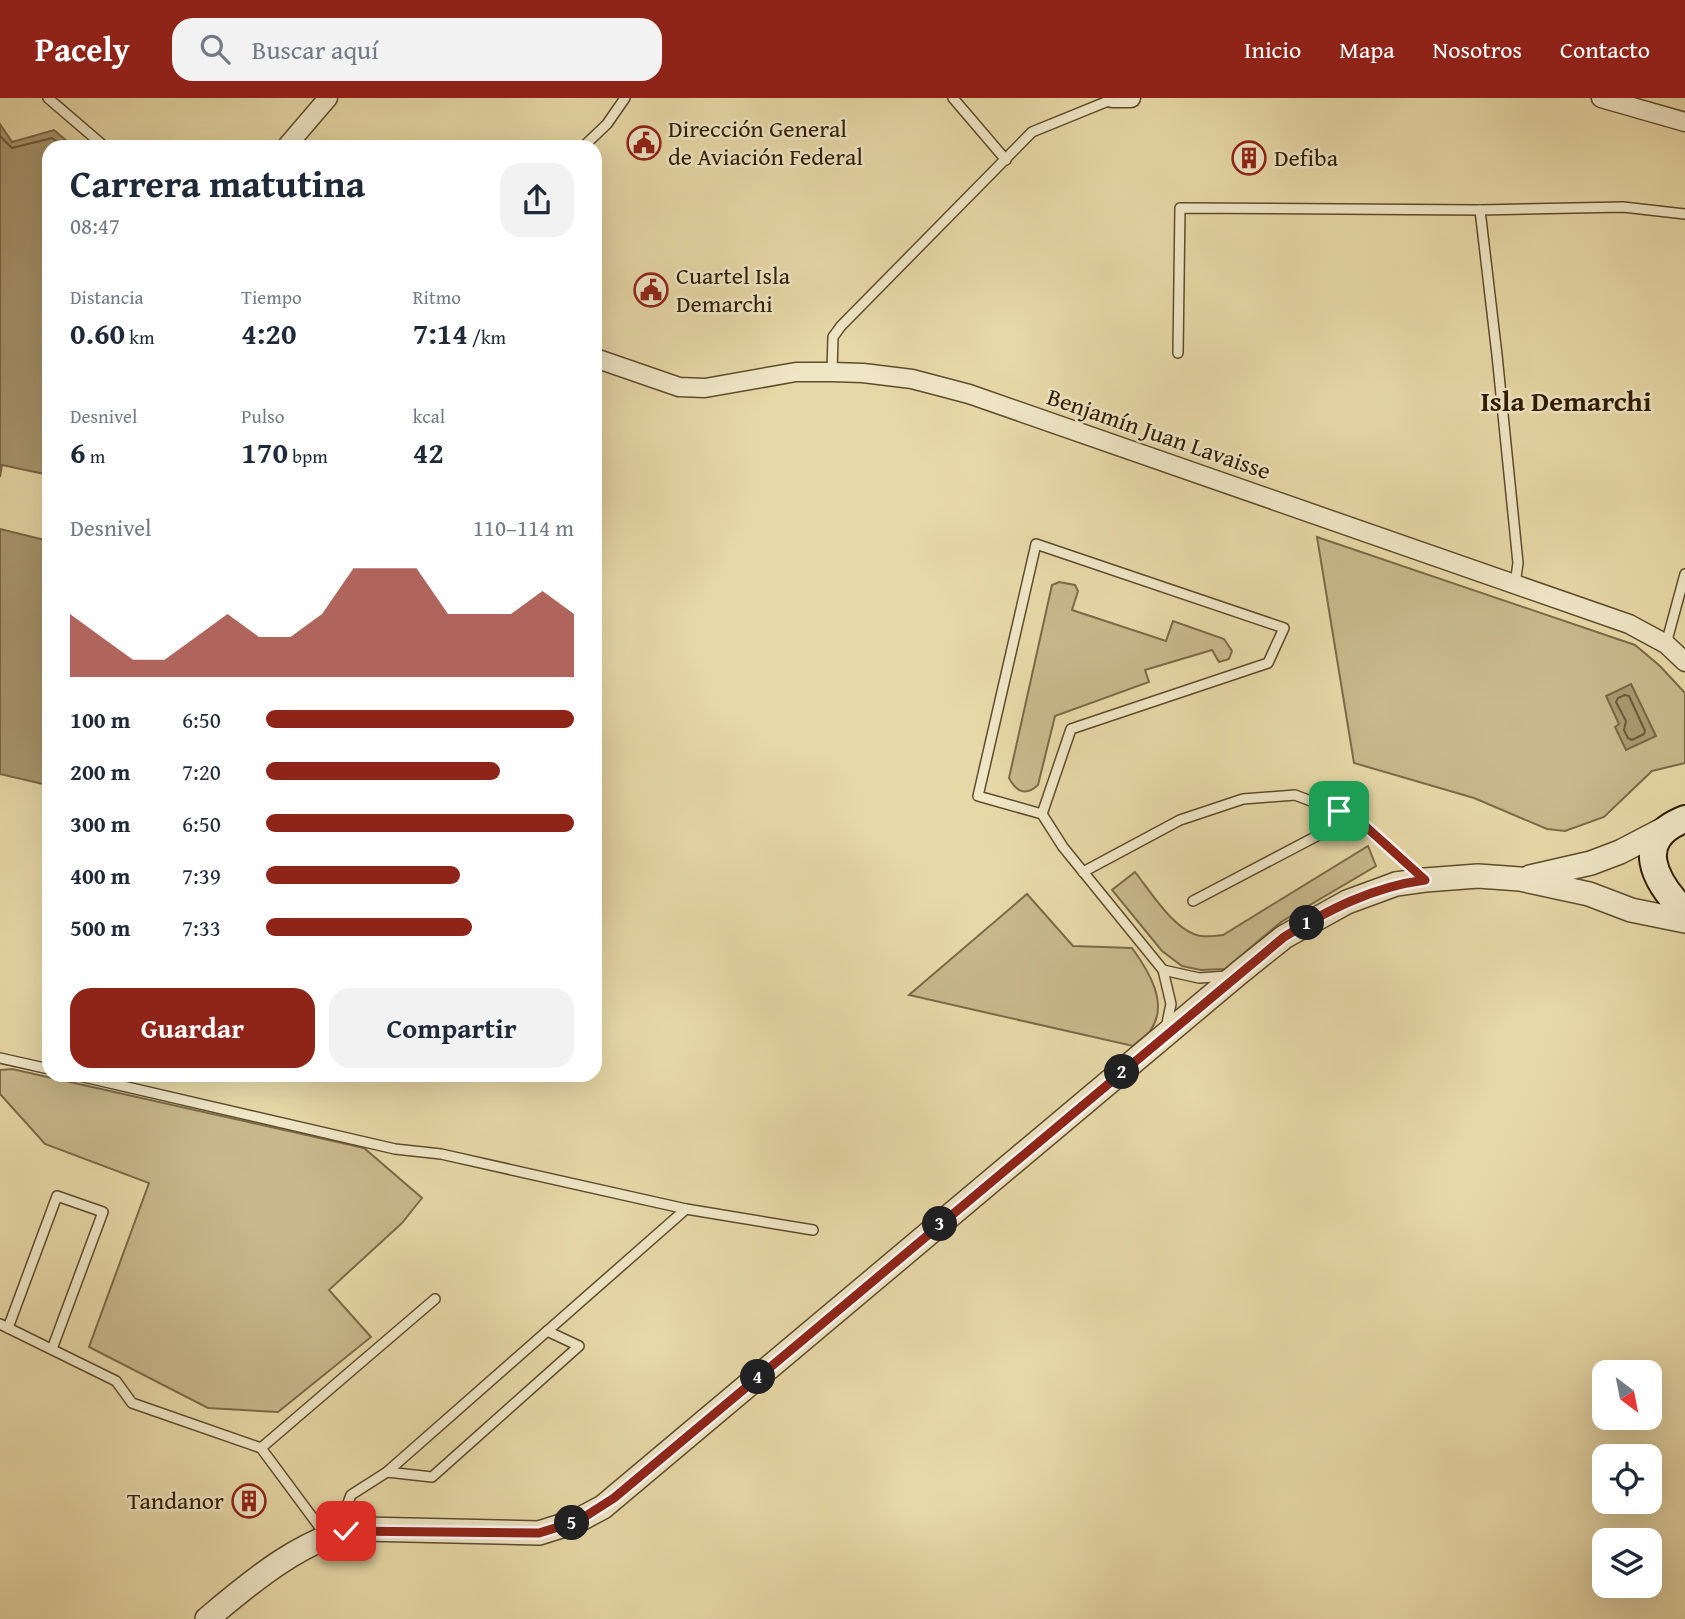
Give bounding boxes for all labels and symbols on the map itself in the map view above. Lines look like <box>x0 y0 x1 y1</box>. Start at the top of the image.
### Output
place label: Dirección General de Aviación Federal <box>668 111 863 174</box>
public building icon: Dirección General de Aviación Federal <box>625 124 663 162</box>
building icon: Defiba <box>1230 139 1268 177</box>
place label: Defiba <box>1274 140 1339 175</box>
place label: Cuartel Isla Demarchi <box>676 258 791 321</box>
public building icon: Cuartel Isla Demarchi <box>632 271 670 309</box>
street label: Benjamín Juan Lavaisse <box>1043 379 1276 488</box>
district label: Isla Demarchi <box>1480 380 1652 421</box>
pin <box>1309 781 1369 841</box>
pin: 1 <box>1290 906 1324 940</box>
pin: 2 <box>1104 1054 1140 1090</box>
pin: 3 <box>922 1206 958 1242</box>
pin: 4 <box>740 1360 776 1394</box>
north arrow <box>1592 1360 1662 1430</box>
building icon: Tandanor <box>230 1482 268 1520</box>
place label: Tandanor <box>127 1483 224 1518</box>
pin <box>316 1501 376 1561</box>
pin: 5 <box>554 1506 590 1540</box>

